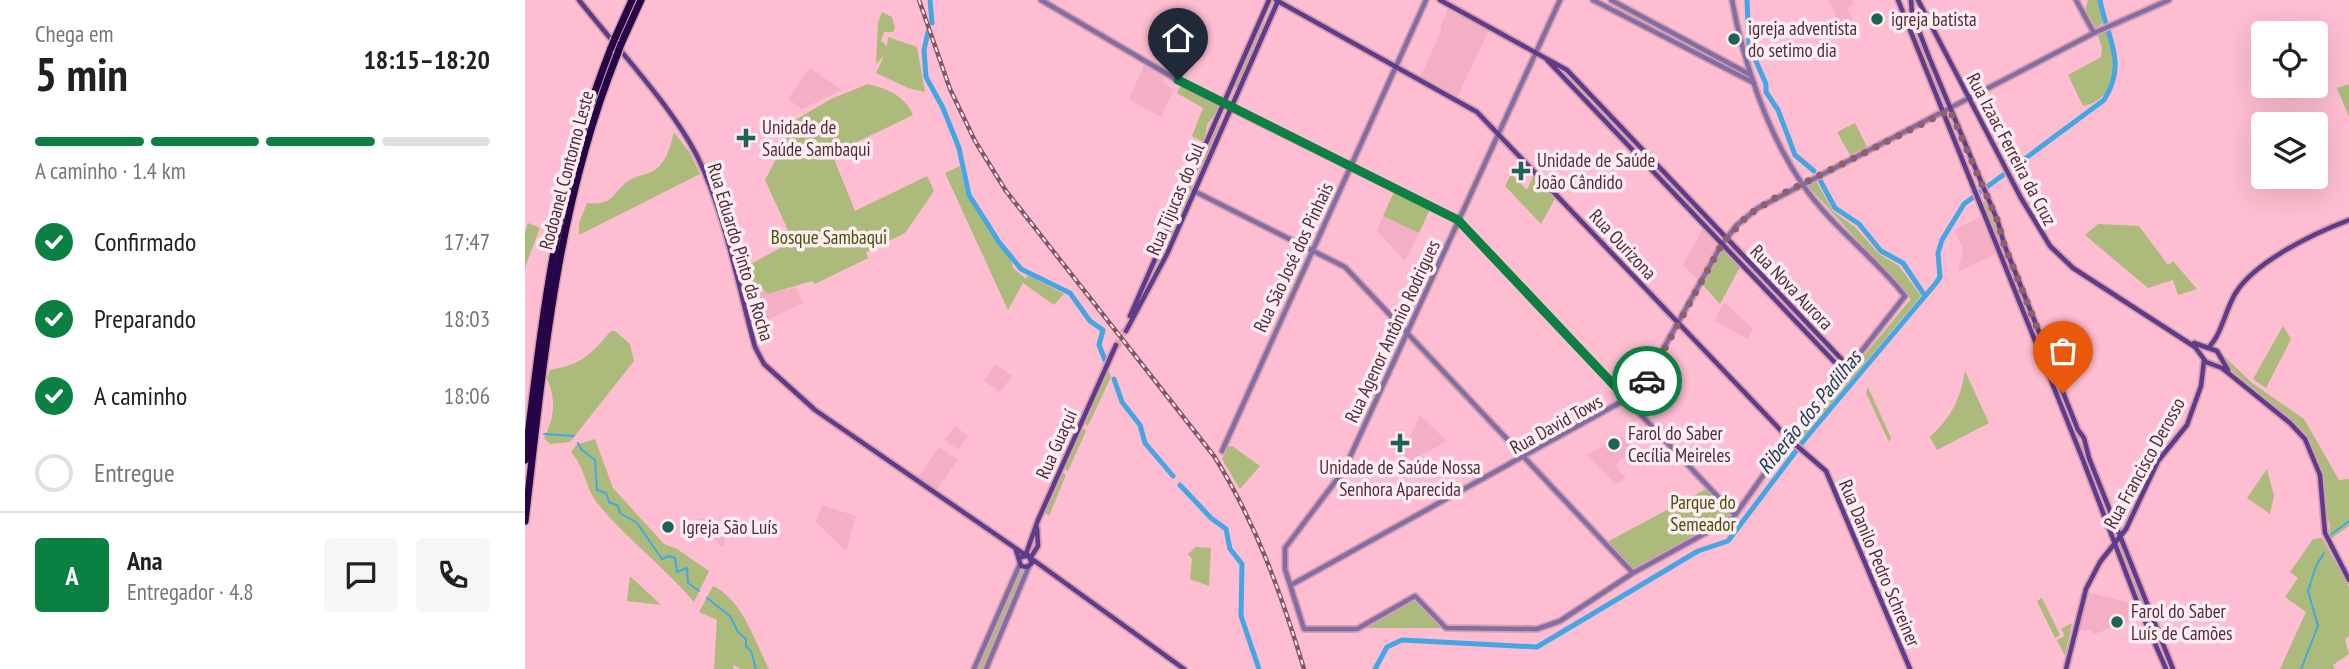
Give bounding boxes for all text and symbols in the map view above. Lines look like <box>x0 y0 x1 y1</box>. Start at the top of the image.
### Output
place label: igreja batista <box>1891 7 1977 31</box>
pin <box>1148 8 1208 80</box>
marker: igreja batista <box>1869 11 1885 27</box>
place label: igreja adventista do setimo dia <box>1748 16 1857 62</box>
text: Chega em <box>35 19 113 48</box>
icon: home <box>1159 19 1197 57</box>
map controls <box>2251 21 2328 189</box>
button: locate <box>2251 21 2328 98</box>
marker: igreja adventista do setimo dia <box>1726 31 1742 47</box>
text: 18:15–18:20 <box>363 43 490 76</box>
text: 5 min <box>35 44 128 104</box>
street label: Rua Izaac Ferreira da Cruz <box>1962 69 2062 230</box>
street label: Rodoanel Contorno Leste <box>533 88 599 252</box>
button: layers <box>2251 112 2328 189</box>
place label: Unidade de Saúde Sambaqui <box>762 115 871 161</box>
marker: Unidade de Saúde Sambaqui <box>736 128 756 148</box>
street label: Rua Tijucas do Sul <box>1141 139 1210 259</box>
place label: Unidade de Saúde João Cândido <box>1536 148 1656 194</box>
text: A caminho · 1.4 km <box>35 156 186 185</box>
street label: Rua Eduardo Pinto da Rocha <box>703 160 779 344</box>
marker: Unidade de Saúde João Cândido <box>1511 161 1531 181</box>
street label: Rua São José dos Pinhais <box>1248 178 1338 336</box>
street label: Rua Ourizona <box>1584 204 1662 284</box>
icon: check <box>35 223 73 261</box>
text: Confirmado <box>94 225 196 258</box>
park label: Bosque Sambaqui <box>771 225 887 249</box>
text: 17:47 <box>444 227 490 256</box>
street label: Rua Agenor Antônio Rodrigues <box>1339 236 1445 426</box>
street label: Rua Nova Aurora <box>1745 239 1839 335</box>
icon: check <box>35 300 73 338</box>
text: Preparando <box>94 302 196 335</box>
text: 18:03 <box>444 304 490 333</box>
pin <box>2033 321 2093 393</box>
icon: bag <box>2044 332 2082 370</box>
water label: Riberão dos Padilhas <box>1751 344 1868 479</box>
courier <box>1612 346 1682 416</box>
icon: car <box>1628 362 1666 400</box>
icon: check <box>35 377 73 415</box>
text: A caminho <box>94 379 187 412</box>
text: 18:06 <box>444 381 490 410</box>
street label: Rua David Tows <box>1506 389 1606 459</box>
street label: Rua Francisco Derosso <box>2098 393 2190 533</box>
street label: Rua Guaçuí <box>1030 406 1082 482</box>
place label: Farol do Saber Cecília Meireles <box>1628 421 1731 467</box>
marker: Unidade de Saúde Nossa Senhora Aparecida <box>1390 433 1410 453</box>
marker: Farol do Saber Cecília Meireles <box>1606 436 1622 452</box>
place label: Unidade de Saúde Nossa Senhora Aparecida <box>1319 455 1481 501</box>
text: Entregue <box>94 456 175 489</box>
street label: Rua Danilo Pedro Schreiner <box>1834 476 1926 651</box>
park label: Parque do Semeador <box>1670 490 1737 536</box>
place label: Igreja São Luís <box>682 515 778 539</box>
marker: Igreja São Luís <box>660 519 676 535</box>
button: chat <box>324 538 398 612</box>
button: phone <box>416 538 490 612</box>
text: Ana <box>127 544 162 577</box>
text: A <box>65 559 79 592</box>
text: Entregador · 4.8 <box>127 577 254 606</box>
place label: Farol do Saber Luís de Camões <box>2131 599 2232 645</box>
marker: Farol do Saber Luís de Camões <box>2109 614 2125 630</box>

